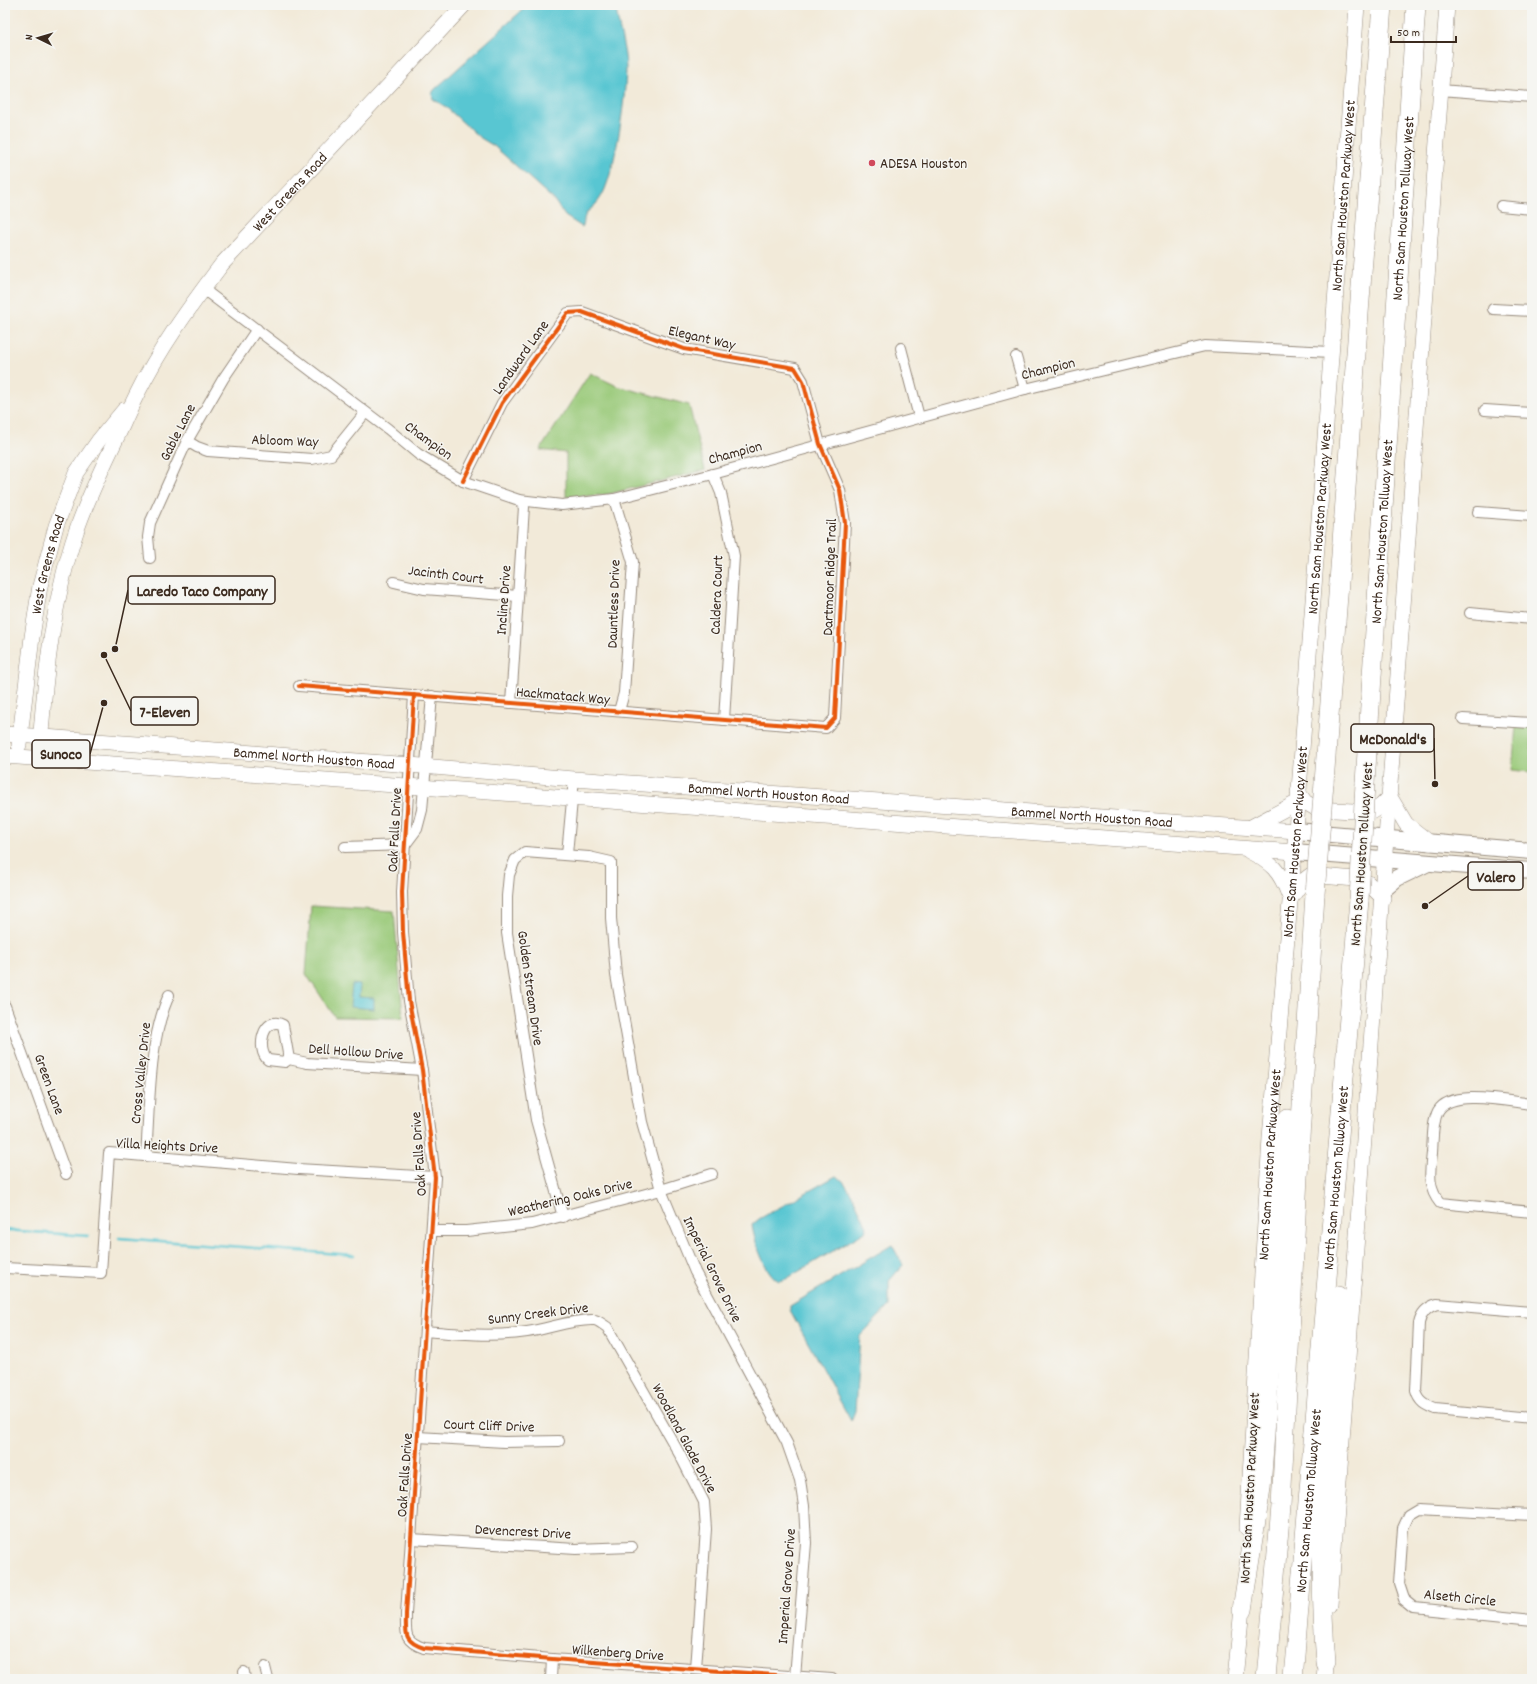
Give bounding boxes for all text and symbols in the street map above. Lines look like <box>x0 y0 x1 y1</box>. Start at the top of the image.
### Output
north arrow <box>18 18 58 58</box>
scale bar <box>1391 18 1456 44</box>
text: 50 m <box>1397 25 1420 42</box>
text: N <box>22 33 38 41</box>
street label: North Sam Houston Parkway West <box>1327 99 1363 292</box>
street label: North Sam Houston Tollway West <box>1388 115 1422 301</box>
street label: West Greens Road <box>248 148 334 238</box>
place label: ADESA Houston <box>880 154 967 176</box>
marker: ADESA Houston <box>867 158 877 168</box>
street label: Landward Lane <box>488 316 556 400</box>
street label: Elegant Way <box>666 321 738 358</box>
street label: Champion <box>1019 353 1078 387</box>
street label: Gable Lane <box>155 400 203 465</box>
street label: Champion <box>399 417 457 467</box>
street label: North Sam Houston Parkway West <box>1303 422 1339 615</box>
street label: Abloom Way <box>251 430 320 454</box>
street label: Champion <box>706 436 765 472</box>
street label: North Sam Houston Tollway West <box>1366 438 1401 624</box>
street label: West Greens Road <box>27 512 72 616</box>
street label: Dartmoor Ridge Trail <box>818 518 844 636</box>
street label: Caldera Court <box>706 555 730 635</box>
street label: Dauntless Drive <box>602 559 628 649</box>
street label: Jacinth Court <box>407 560 485 592</box>
street label: Incline Drive <box>492 564 518 636</box>
callout: Laredo Taco Company <box>128 576 275 604</box>
text: Laredo Taco Company <box>136 581 269 604</box>
street label: Hackmatack Way <box>515 682 612 712</box>
callout: 7-Eleven <box>131 697 198 725</box>
text: 7-Eleven <box>140 702 190 725</box>
callout: McDonald's <box>1351 724 1434 752</box>
text: McDonald's <box>1359 729 1427 752</box>
callout: Sunoco <box>32 740 90 768</box>
street label: Bammel North Houston Road <box>232 743 395 777</box>
text: Sunoco <box>40 744 82 767</box>
street label: North Sam Houston Parkway West <box>1278 745 1315 938</box>
street label: North Sam Houston Tollway West <box>1346 761 1380 947</box>
street label: Bammel North Houston Road <box>687 778 850 812</box>
street label: Oak Falls Drive <box>383 787 409 873</box>
street label: Bammel North Houston Road <box>1010 802 1173 835</box>
callout: Valero <box>1468 862 1523 890</box>
text: Valero <box>1476 867 1516 890</box>
street label: Golden Stream Drive <box>510 929 548 1048</box>
street label: Cross Valley Drive <box>126 1021 158 1125</box>
street label: Dell Hollow Drive <box>308 1039 404 1067</box>
street label: Green Lane <box>27 1051 69 1119</box>
street label: North Sam Houston Parkway West <box>1254 1068 1289 1261</box>
street label: North Sam Houston Tollway West <box>1319 1085 1356 1271</box>
street label: Oak Falls Drive <box>406 1110 434 1197</box>
street label: Villa Heights Drive <box>115 1133 219 1161</box>
street label: Weathering Oaks Drive <box>506 1174 635 1224</box>
street label: Imperial Grove Drive <box>676 1213 747 1327</box>
street label: Sunny Creek Drive <box>487 1298 590 1332</box>
street label: Woodland Glade Drive <box>645 1380 722 1498</box>
street label: North Sam Houston Parkway West <box>1235 1391 1267 1584</box>
street label: North Sam Houston Tollway West <box>1291 1407 1329 1594</box>
street label: Court Cliff Drive <box>443 1414 535 1440</box>
street label: Oak Falls Drive <box>392 1432 420 1518</box>
street label: Devencrest Drive <box>474 1519 572 1547</box>
street label: Imperial Grove Drive <box>773 1527 803 1645</box>
street label: Alseth Circle <box>1423 1584 1497 1614</box>
street label: Wilkenberg Drive <box>571 1640 665 1668</box>

